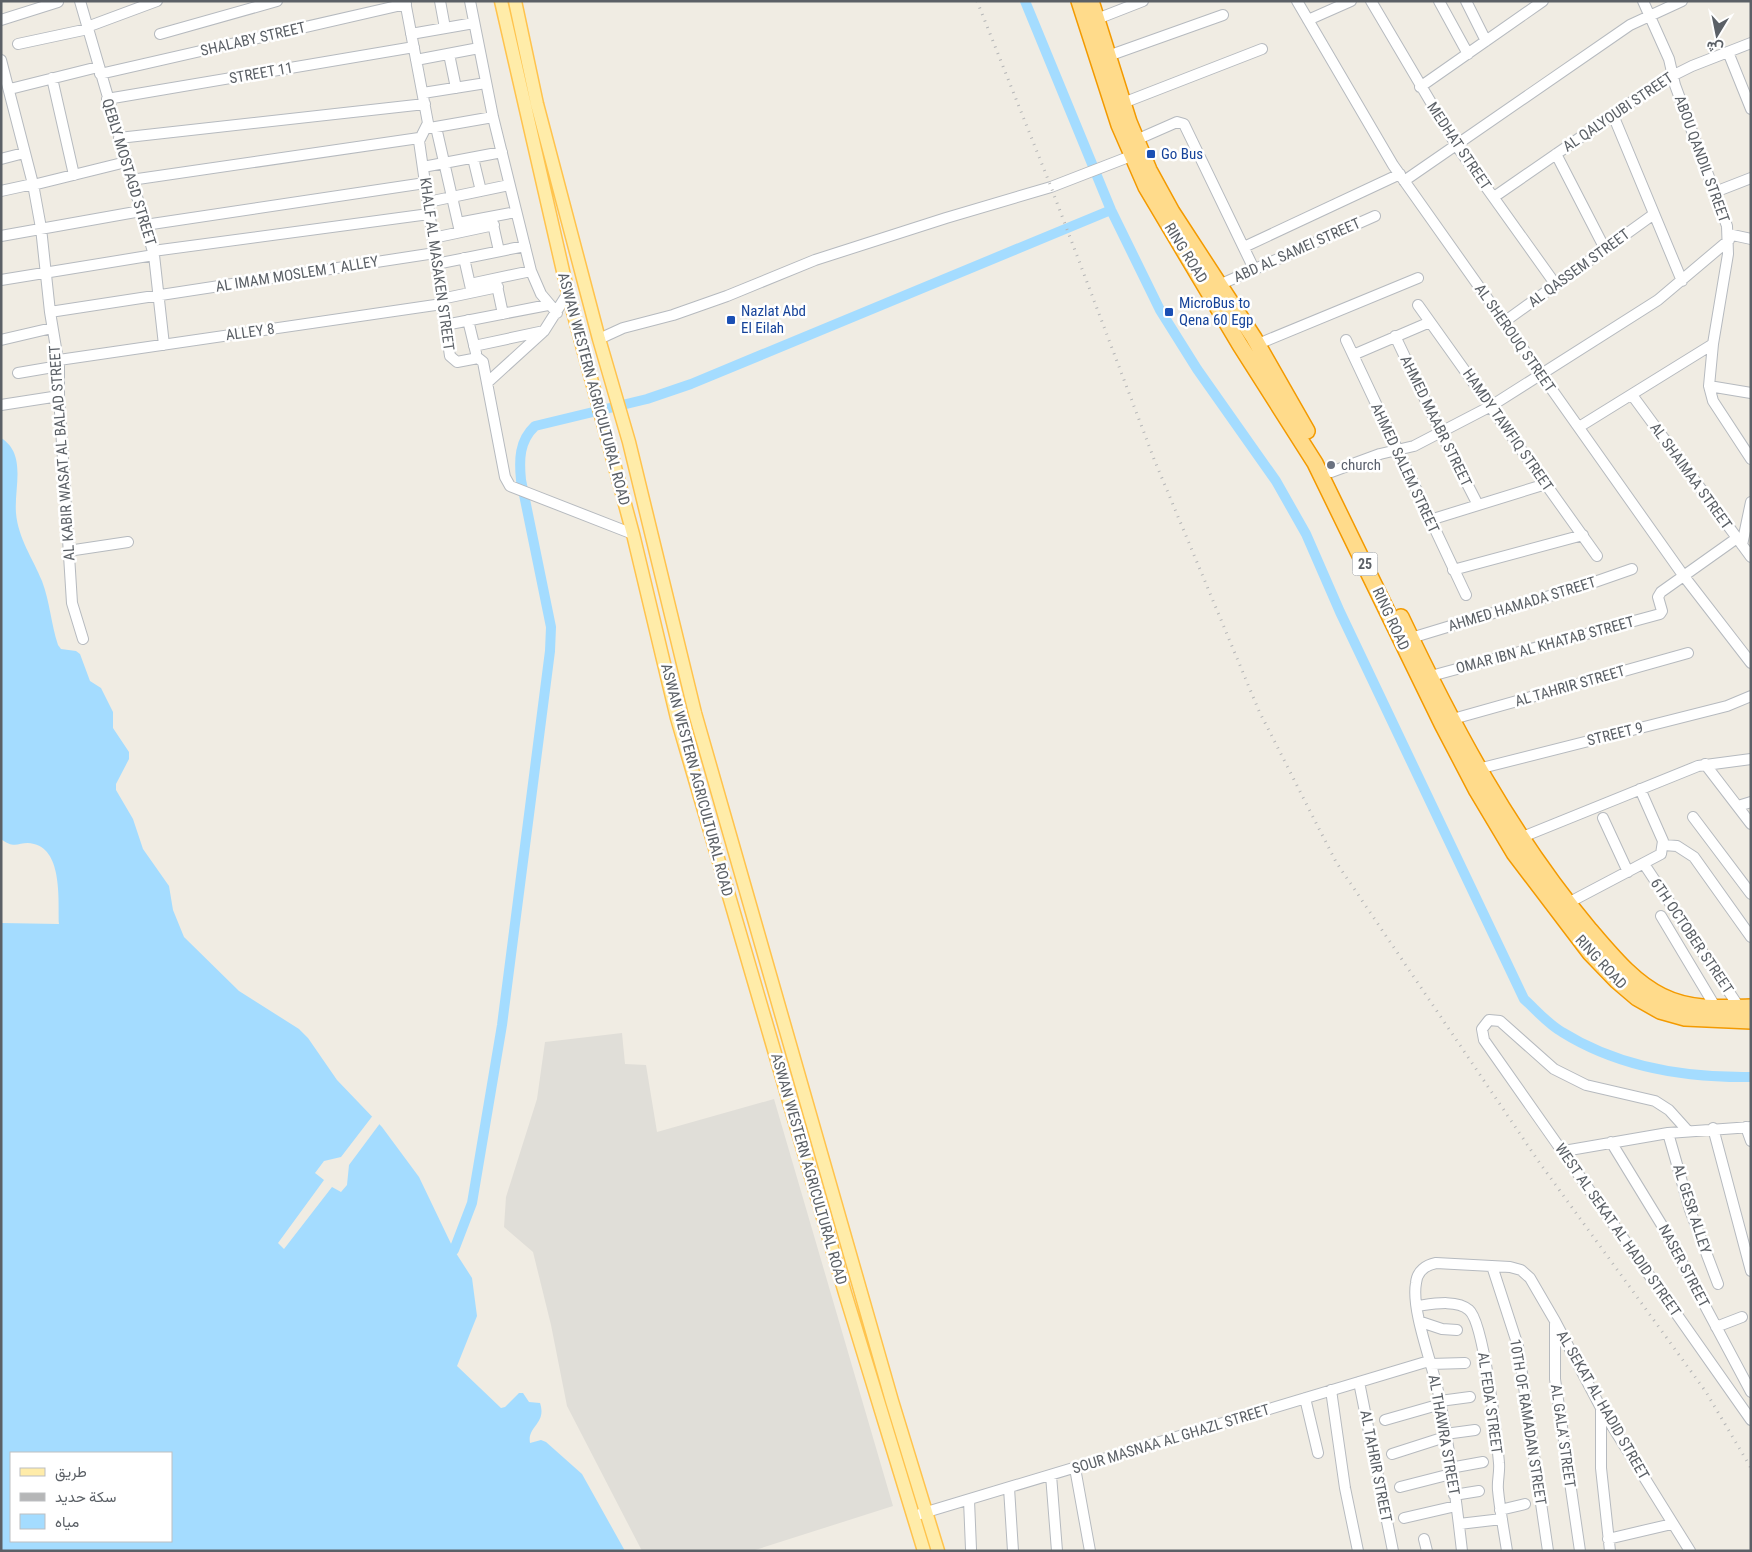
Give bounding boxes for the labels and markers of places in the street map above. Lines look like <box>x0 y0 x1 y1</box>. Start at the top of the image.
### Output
place label: Go Bus <box>1161 145 1203 163</box>
marker: Go Bus <box>1145 148 1157 160</box>
place label: MicroBus to Qena 60 Egp <box>1179 294 1253 329</box>
place label: Nazlat Abd El Eilah <box>741 302 806 337</box>
marker: MicroBus to Qena 60 Egp <box>1163 306 1175 318</box>
marker: Nazlat Abd El Eilah <box>725 314 737 326</box>
place label: church <box>1341 456 1381 474</box>
marker: church <box>1325 459 1337 471</box>

